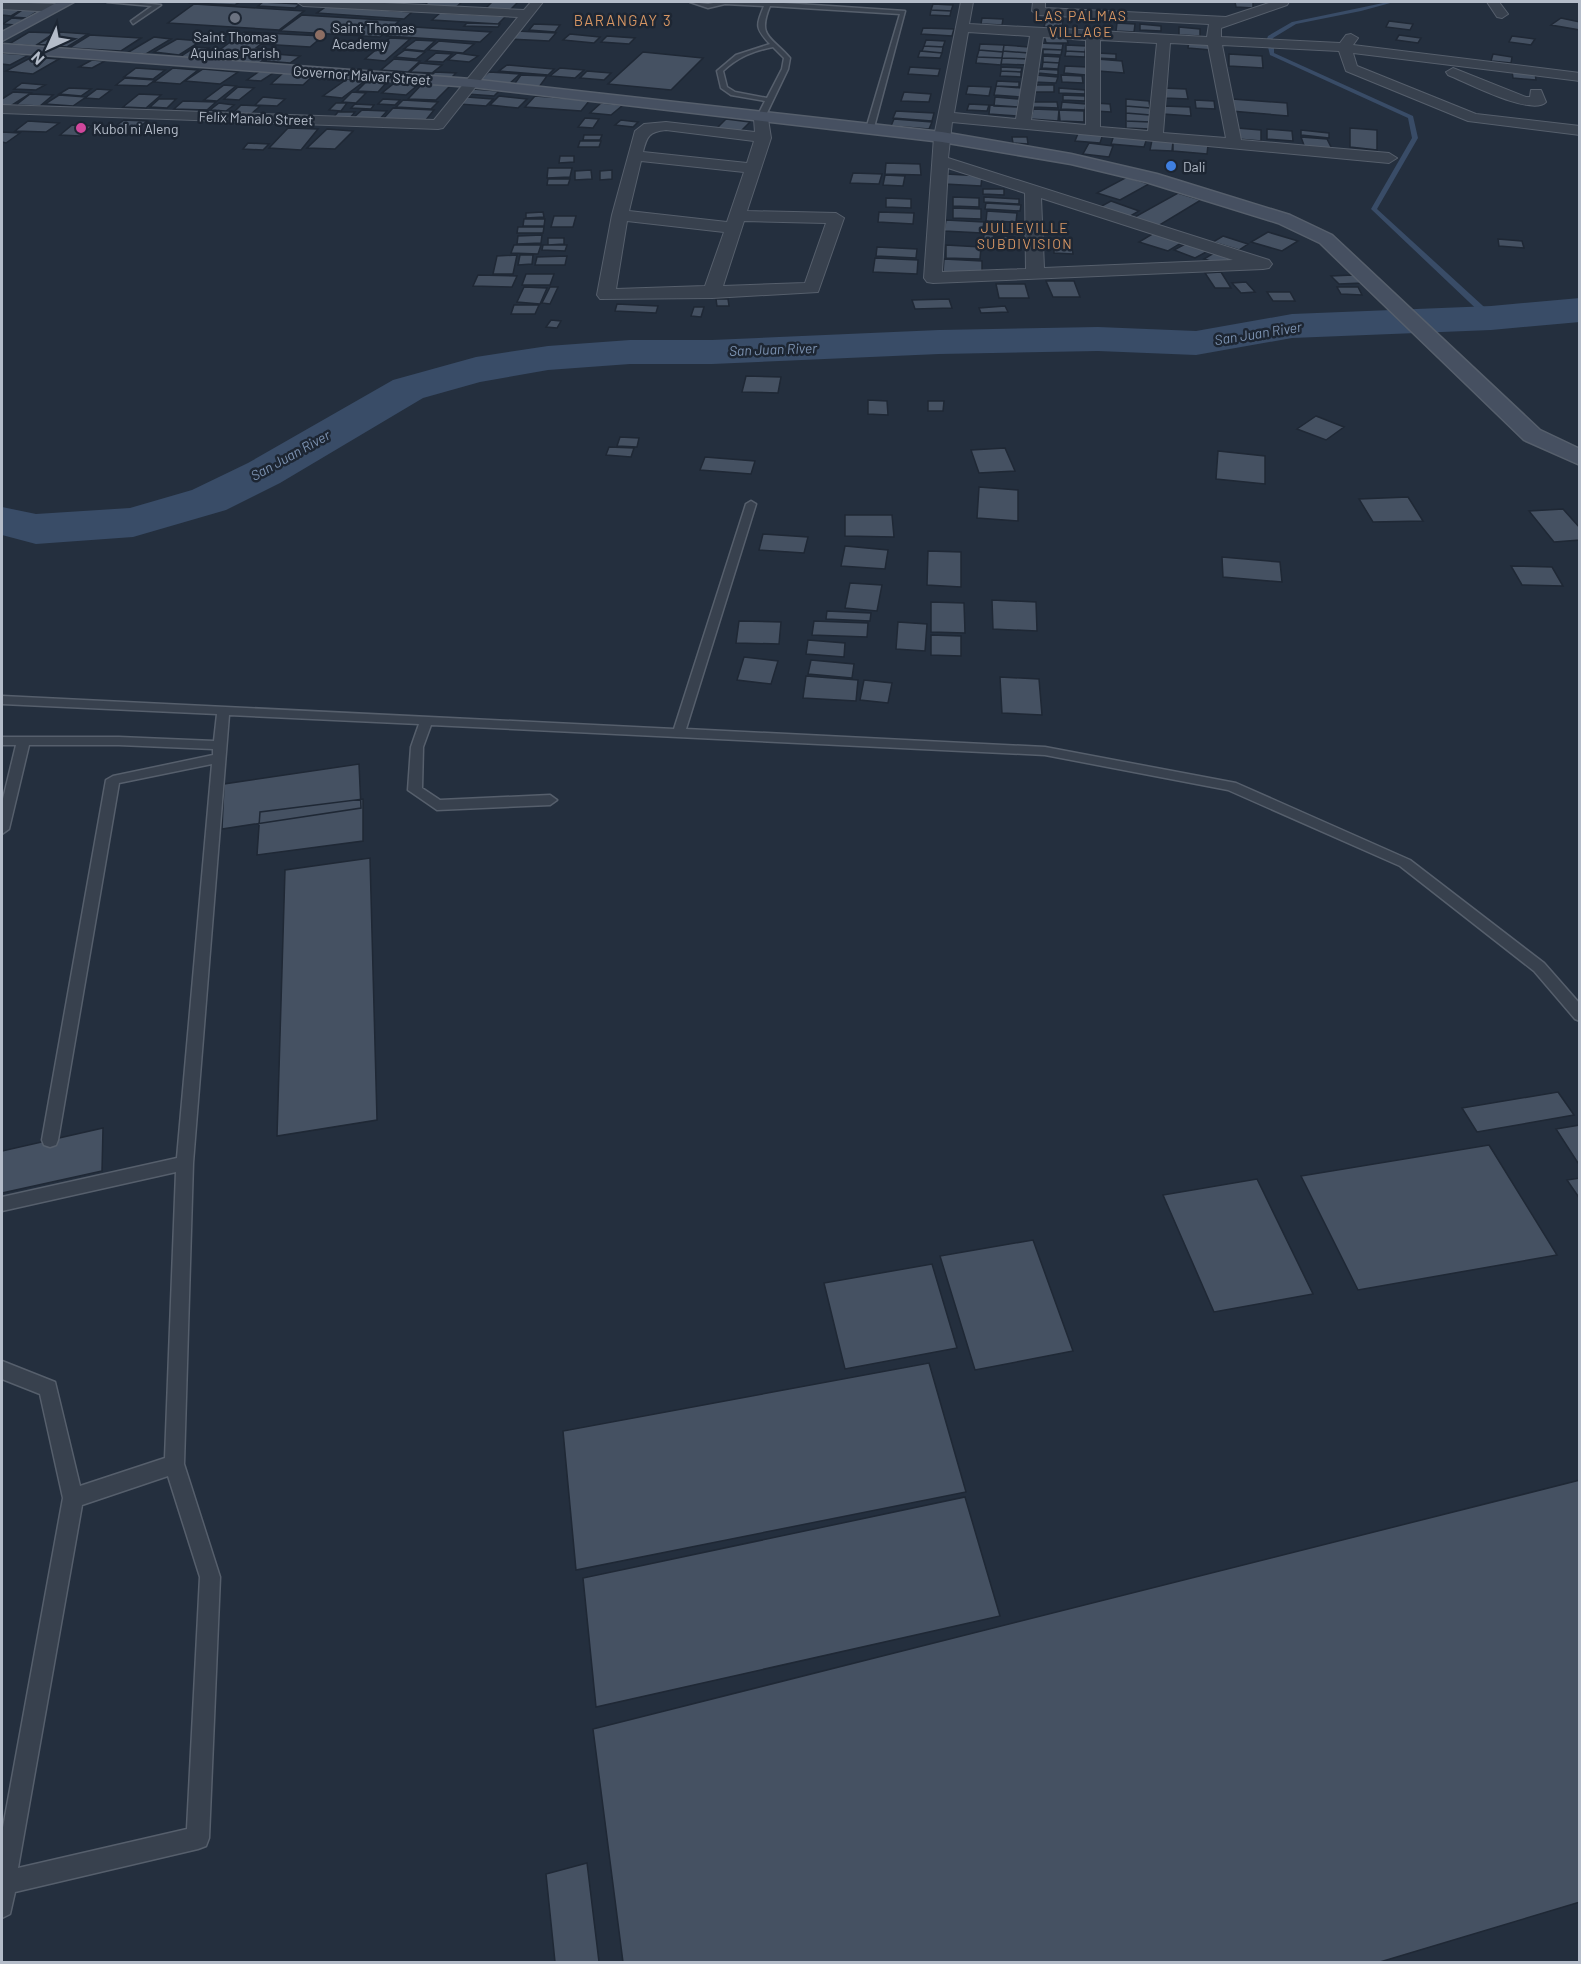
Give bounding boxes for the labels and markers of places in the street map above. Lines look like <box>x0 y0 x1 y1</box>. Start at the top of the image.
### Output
marker: Saint Thomas Aquinas Parish <box>228 11 242 25</box>
place label: Saint Thomas Academy <box>332 19 415 52</box>
place label: Saint Thomas Aquinas Parish <box>190 28 280 61</box>
marker: Saint Thomas Academy <box>313 28 327 42</box>
place label: Kubol ni Aleng <box>93 120 178 137</box>
marker: Kubol ni Aleng <box>74 121 88 135</box>
place label: Dali <box>1183 158 1206 175</box>
marker: Dali <box>1164 159 1178 173</box>

